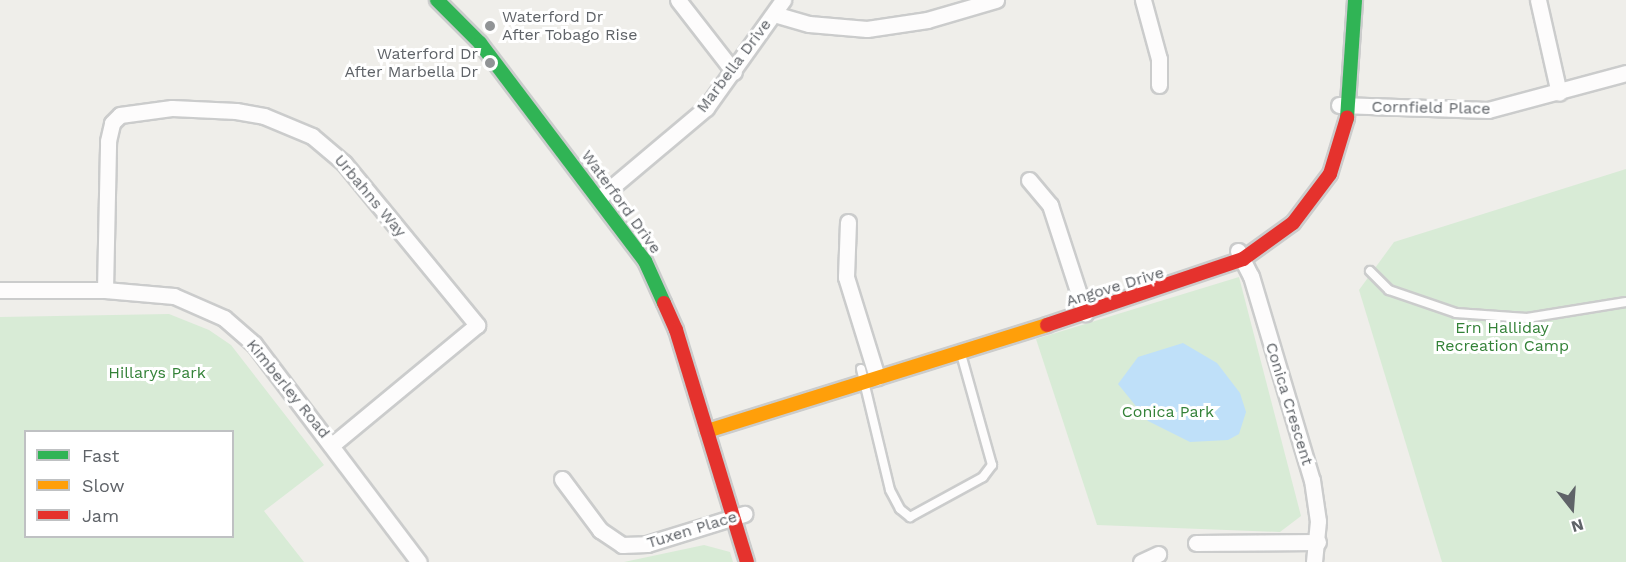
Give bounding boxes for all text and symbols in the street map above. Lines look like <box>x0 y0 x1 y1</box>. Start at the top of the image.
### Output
place label: Waterford Dr After Tobago Rise <box>502 7 638 45</box>
street label: Marbella Drive <box>692 15 776 117</box>
marker: Waterford Dr After Tobago Rise <box>483 19 497 33</box>
place label: Waterford Dr After Marbella Dr <box>344 44 478 82</box>
marker: Waterford Dr After Marbella Dr <box>483 56 497 70</box>
street label: Cornfield Place <box>1371 97 1491 119</box>
street label: Waterford Drive <box>577 147 665 257</box>
street label: Urbahns Way <box>330 151 410 241</box>
street label: Angove Drive <box>1064 263 1166 311</box>
park label: Ern Halliday Recreation Camp <box>1435 318 1569 356</box>
street label: Kimberley Road <box>242 335 334 443</box>
street label: Conica Crescent <box>1261 340 1317 468</box>
park label: Hillarys Park <box>108 363 206 383</box>
park label: Conica Park <box>1122 402 1214 422</box>
legend <box>24 430 234 538</box>
text: Fast <box>82 445 119 466</box>
text: Slow <box>82 475 125 496</box>
north arrow <box>1542 478 1602 538</box>
text: Jam <box>82 505 119 526</box>
street label: Tuxen Place <box>645 507 739 553</box>
text: N <box>1569 515 1586 537</box>

